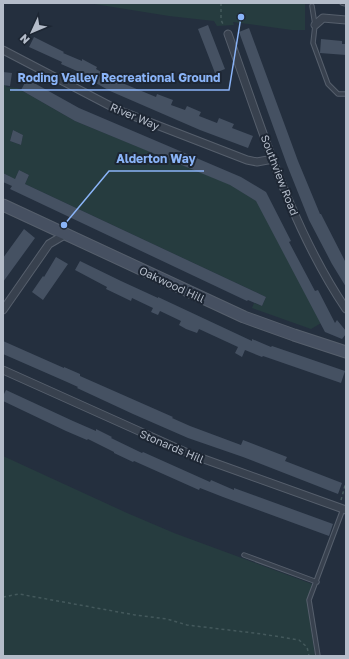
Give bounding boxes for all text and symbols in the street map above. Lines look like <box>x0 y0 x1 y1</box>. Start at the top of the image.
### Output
north arrow <box>12 12 52 52</box>
text: N <box>17 32 32 47</box>
callout: Roding Valley Recreational Ground <box>10 66 229 90</box>
text: Roding Valley Recreational Ground <box>18 70 220 85</box>
street label: River Way <box>108 100 162 132</box>
street label: Southview Road <box>259 133 301 217</box>
callout: Alderton Way <box>109 147 204 171</box>
text: Alderton Way <box>116 151 196 166</box>
street label: Oakwood Hill <box>137 263 207 305</box>
street label: Stonards Hill <box>138 427 207 466</box>

